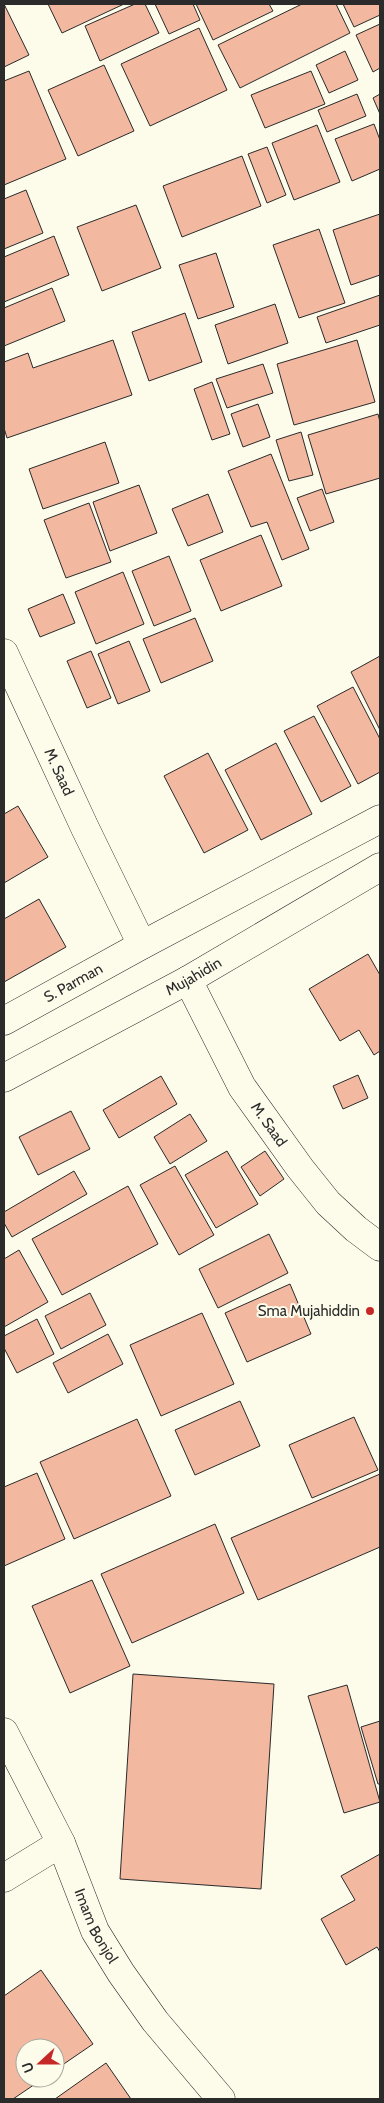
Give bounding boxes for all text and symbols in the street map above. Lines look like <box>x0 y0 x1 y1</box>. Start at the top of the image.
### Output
street label: M. Saad <box>40 745 78 798</box>
street label: Mujahidin <box>162 953 225 999</box>
street label: S. Parman <box>41 959 106 1006</box>
street label: M. Saad <box>247 1099 291 1150</box>
place label: Sma Mujahiddin <box>258 1302 360 1320</box>
marker: Sma Mujahiddin <box>364 1305 376 1317</box>
street label: Imam Bonjol <box>70 1886 122 1967</box>
north arrow <box>15 2038 65 2088</box>
text: U <box>18 2060 38 2076</box>

